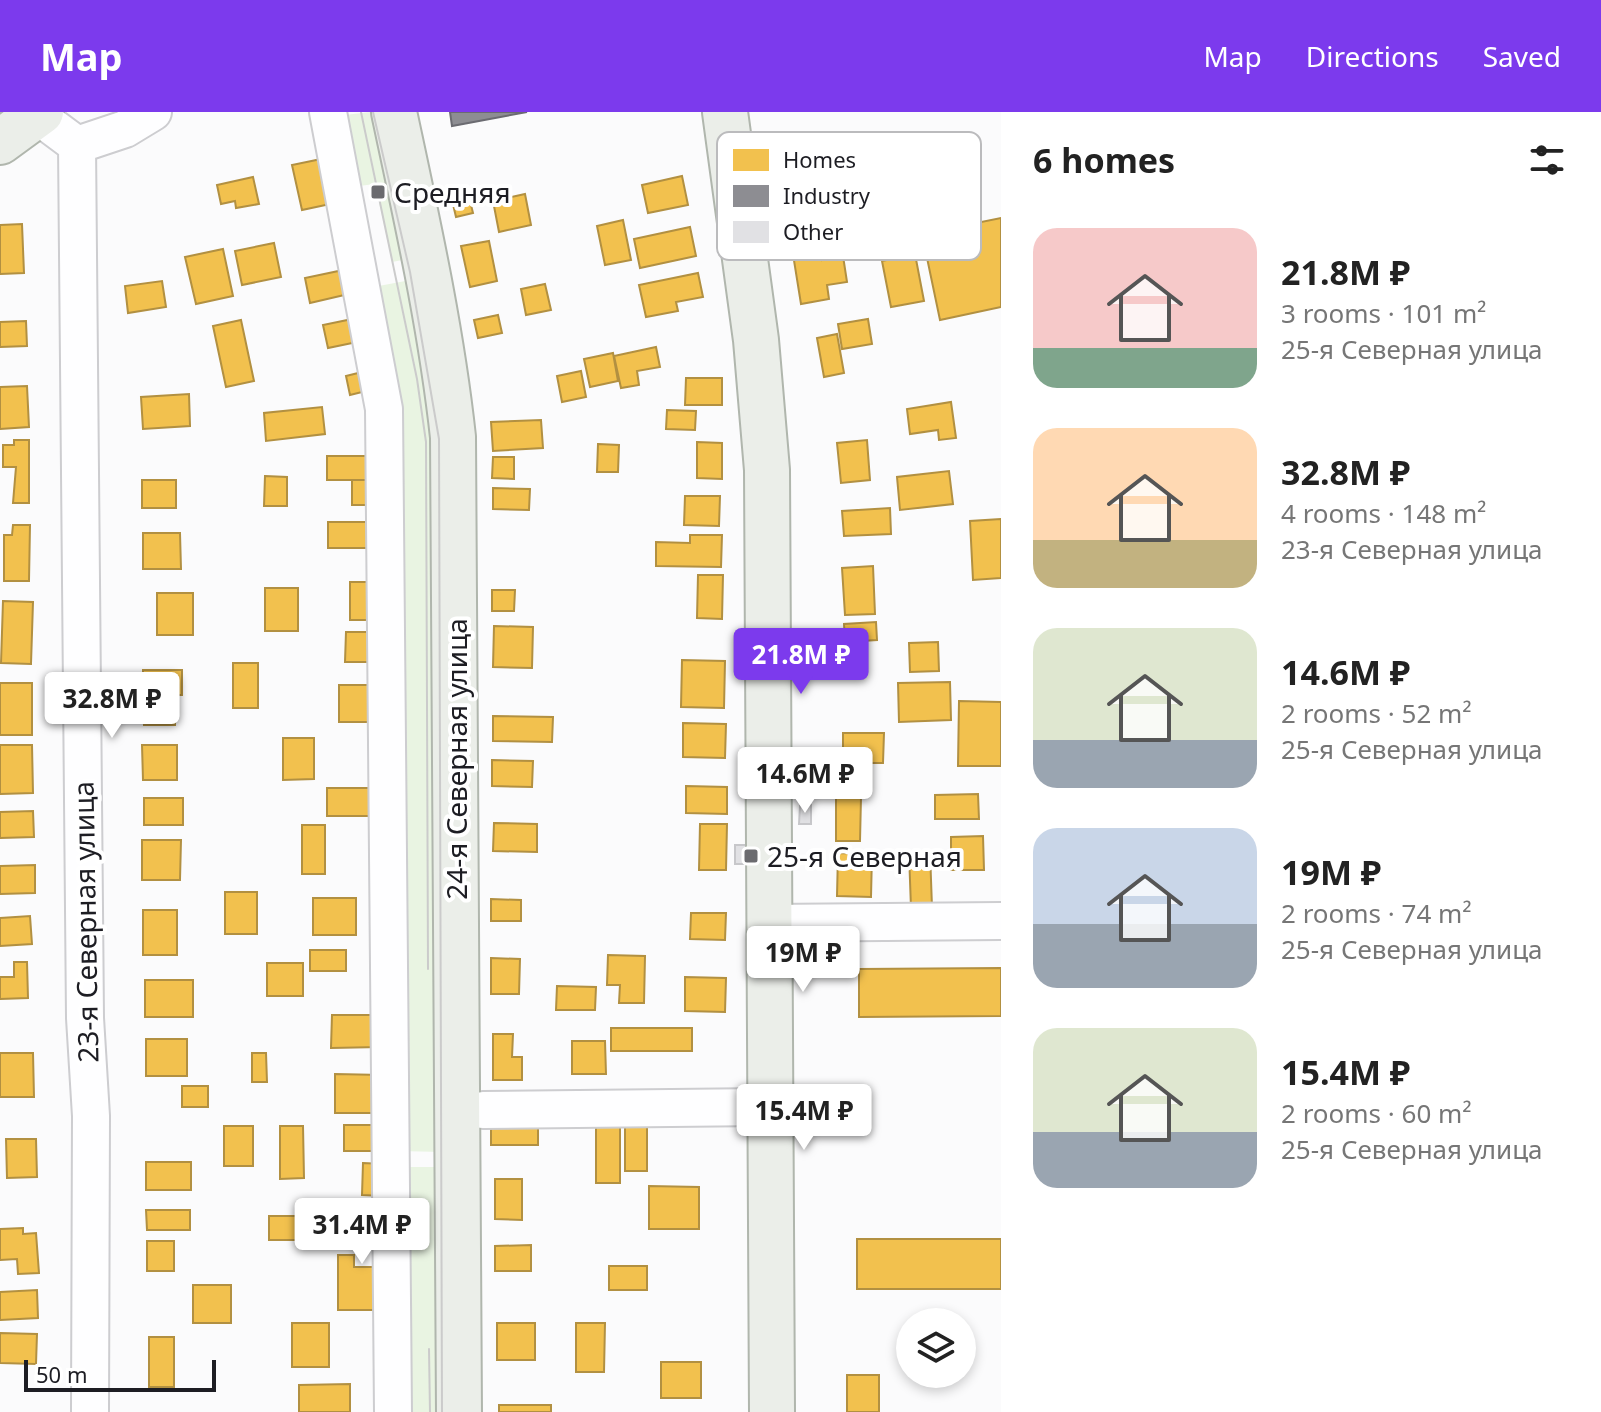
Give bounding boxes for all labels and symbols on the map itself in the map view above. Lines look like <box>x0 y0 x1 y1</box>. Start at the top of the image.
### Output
legend <box>717 132 981 260</box>
text: Homes <box>783 144 856 174</box>
place label: Средняя <box>394 173 511 211</box>
text: Industry <box>783 180 871 210</box>
marker: Средняя <box>369 183 387 201</box>
text: Other <box>783 216 843 246</box>
street label: 24-я Северная улица <box>437 618 475 900</box>
pin: 21.8M ₽ <box>727 628 875 696</box>
pin: 32.8M ₽ <box>38 672 186 740</box>
pin: 14.6M ₽ <box>731 747 879 815</box>
street label: 23-я Северная улица <box>64 781 106 1063</box>
place label: 25-я Северная <box>767 837 962 875</box>
marker: 25-я Северная <box>742 847 760 865</box>
pin: 19M ₽ <box>747 926 859 994</box>
pin: 15.4M ₽ <box>730 1084 878 1152</box>
pin: 31.4M ₽ <box>288 1198 436 1266</box>
scale bar <box>24 1356 216 1392</box>

